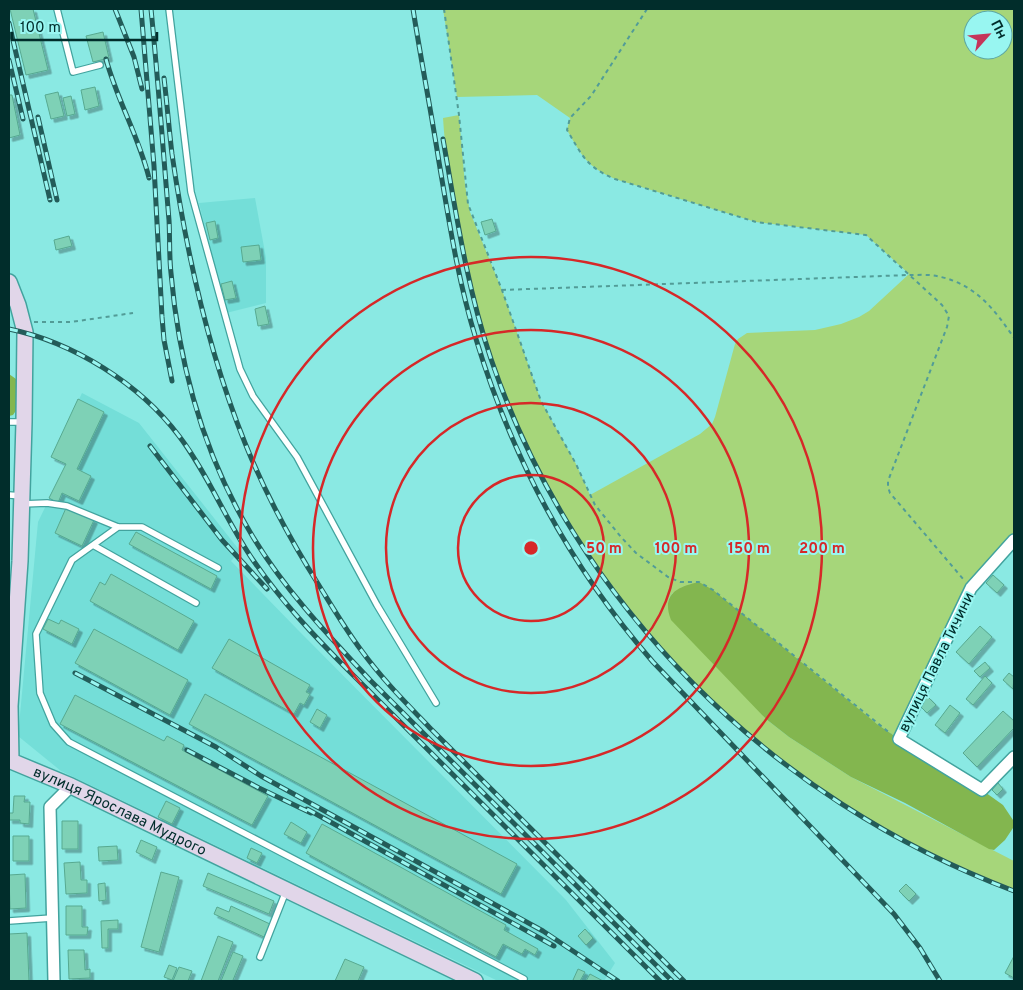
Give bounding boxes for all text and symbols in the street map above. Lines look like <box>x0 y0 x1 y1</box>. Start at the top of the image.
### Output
scale bar <box>12 10 158 42</box>
north arrow <box>963 10 1013 60</box>
text: Пн <box>986 18 1010 42</box>
text: 100 m <box>20 19 61 38</box>
centre of rings <box>522 539 540 557</box>
text: 50 m <box>586 540 622 559</box>
text: 100 m <box>655 540 697 559</box>
text: 150 m <box>728 540 770 559</box>
text: 200 m <box>799 540 845 559</box>
street label: вулиця Павла Тичини <box>895 590 979 736</box>
street label: вулиця Ярослава Мудрого <box>30 763 209 861</box>

